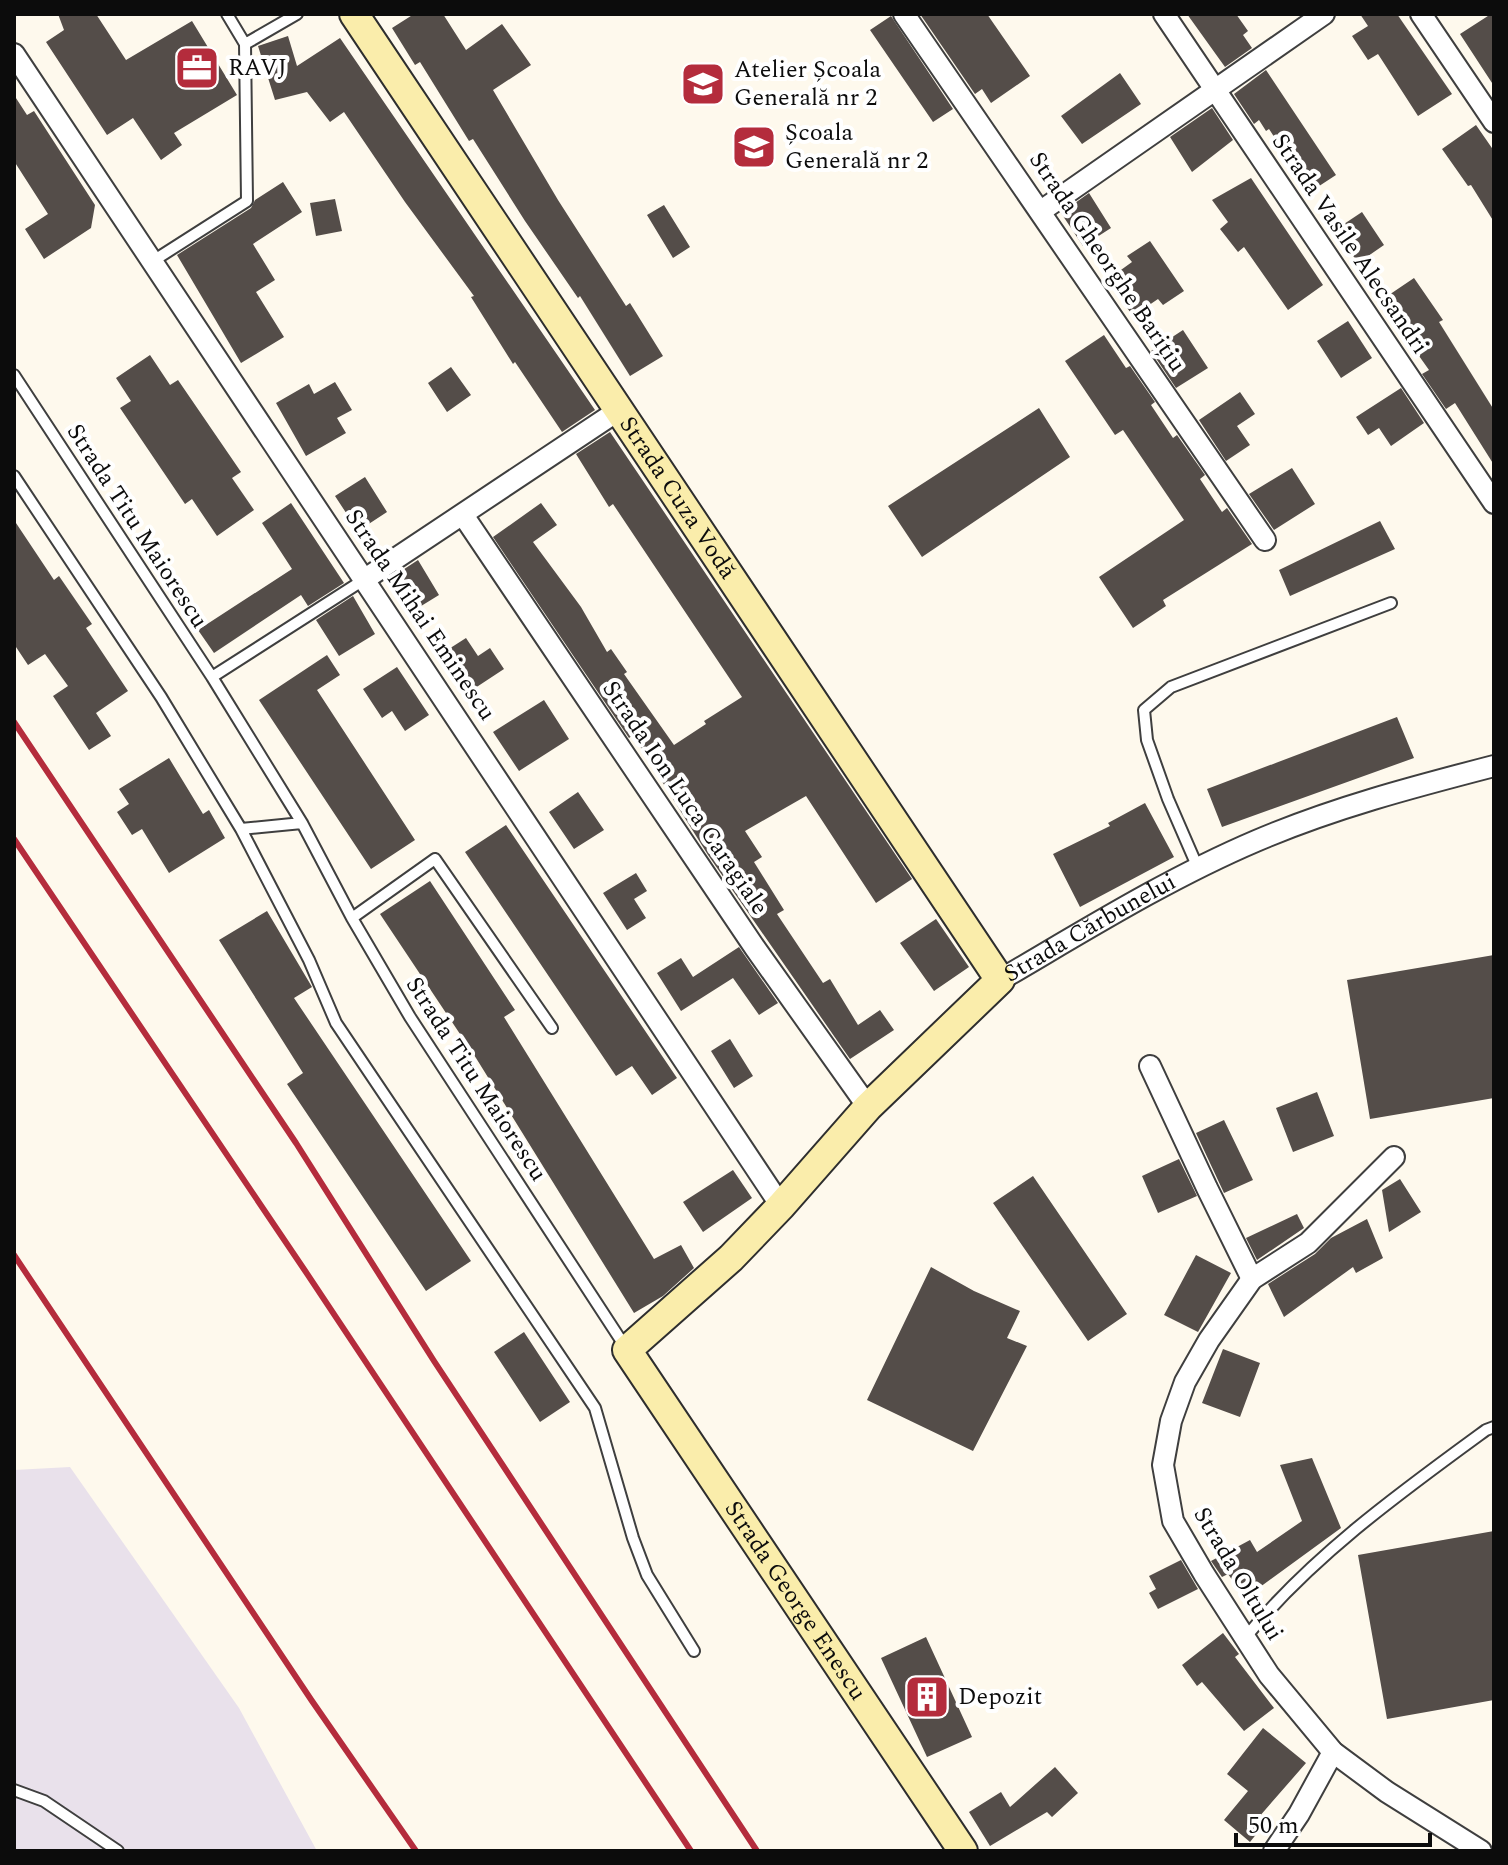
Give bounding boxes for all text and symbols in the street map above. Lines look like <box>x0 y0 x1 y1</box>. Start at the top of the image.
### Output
office icon: RAVJ <box>173 44 221 92</box>
place label: RAVJ <box>228 50 287 86</box>
place label: Atelier Școala Generală nr 2 <box>734 52 882 116</box>
school or university icon: Atelier Școala Generală nr 2 <box>679 60 727 108</box>
place label: Școala Generală nr 2 <box>785 115 928 179</box>
school or university icon: Școala Generală nr 2 <box>730 123 778 171</box>
street label: Strada Vasile Alecsandri <box>1262 126 1438 362</box>
street label: Strada Gheorghe Barițiu <box>1020 144 1194 380</box>
street label: Strada Cuza Vodă <box>610 409 745 587</box>
street label: Strada Titu Maiorescu <box>57 417 217 635</box>
street label: Strada Mihai Eminescu <box>336 502 504 728</box>
street label: Strada Ion Luca Caragiale <box>593 674 777 922</box>
street label: Strada Cărbunelui <box>997 864 1183 992</box>
street label: Strada Titu Maiorescu <box>396 970 556 1188</box>
street label: Strada George Enescu <box>715 1494 875 1708</box>
street label: Strada Oltului <box>1184 1500 1292 1648</box>
building icon: Depozit <box>903 1673 951 1721</box>
place label: Depozit <box>958 1679 1042 1715</box>
scale bar <box>1236 1797 1430 1847</box>
text: 50 m <box>1248 1808 1299 1844</box>

